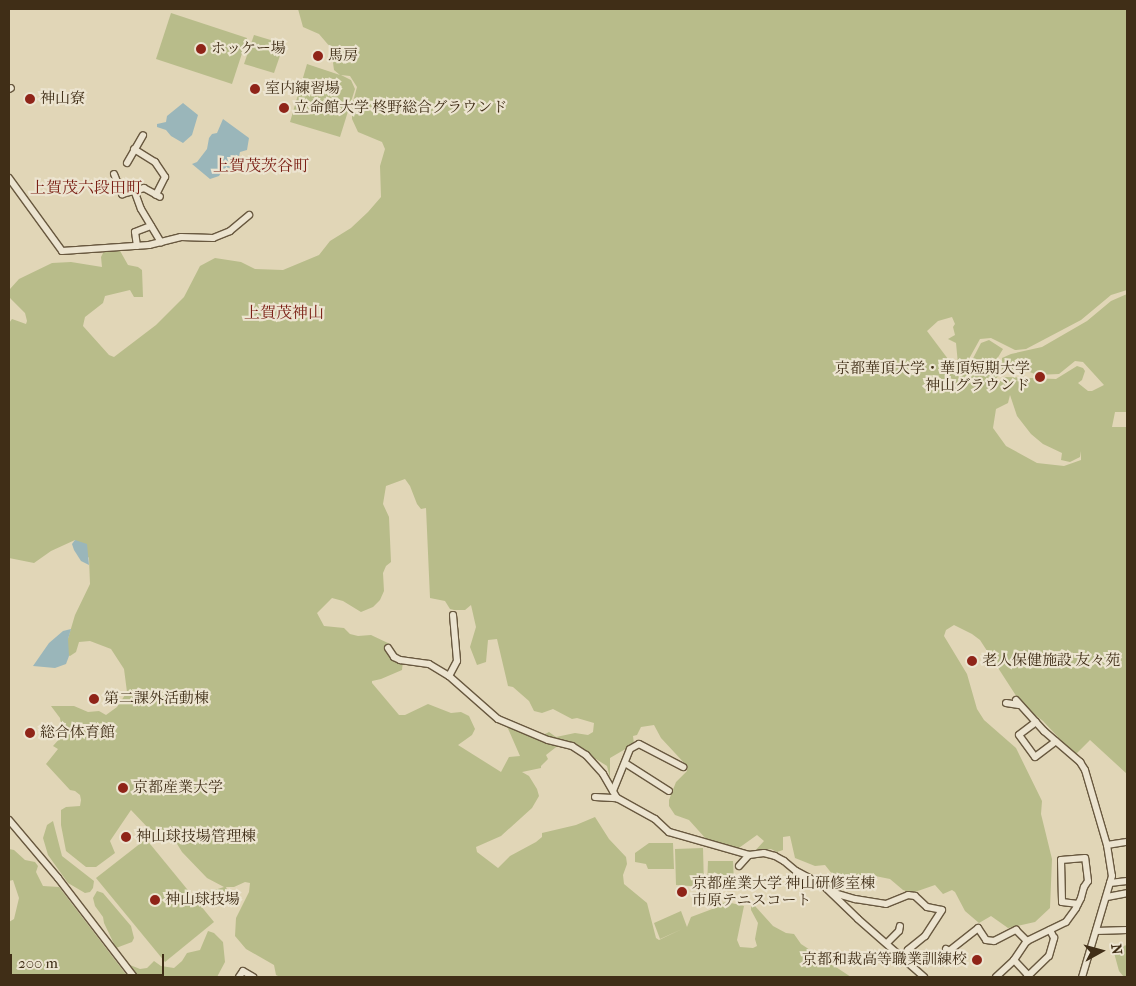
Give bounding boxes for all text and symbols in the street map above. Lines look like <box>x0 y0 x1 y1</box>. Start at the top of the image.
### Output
place label: ホッケー場 <box>211 40 286 58</box>
marker: ホッケー場 <box>195 43 207 55</box>
place label: 馬房 <box>328 47 358 65</box>
marker: 馬房 <box>312 50 324 62</box>
place label: 室内練習場 <box>265 80 340 98</box>
marker: 室内練習場 <box>249 83 261 95</box>
place label: 神山寮 <box>40 90 85 108</box>
marker: 神山寮 <box>24 93 36 105</box>
place label: 立命館大学 柊野総合グラウンド <box>294 99 507 117</box>
marker: 立命館大学 柊野総合グラウンド <box>278 102 290 114</box>
district label: 上賀茂茨谷町 <box>213 156 309 176</box>
district label: 上賀茂六段田町 <box>30 178 142 198</box>
district label: 上賀茂神山 <box>244 303 324 323</box>
place label: 京都華頂大学・華頂短期大学 神山グラウンド <box>835 359 1030 394</box>
marker: 京都華頂大学・華頂短期大学 神山グラウンド <box>1034 371 1046 383</box>
place label: 老人保健施設 友々苑 <box>982 652 1120 670</box>
marker: 老人保健施設 友々苑 <box>966 655 978 667</box>
place label: 第二課外活動棟 <box>104 690 209 708</box>
marker: 第二課外活動棟 <box>88 693 100 705</box>
place label: 総合体育館 <box>40 724 115 742</box>
marker: 総合体育館 <box>24 727 36 739</box>
place label: 京都産業大学 <box>133 779 223 797</box>
marker: 京都産業大学 <box>117 782 129 794</box>
place label: 神山球技場管理棟 <box>136 828 256 846</box>
marker: 神山球技場管理棟 <box>120 831 132 843</box>
place label: 京都産業大学 神山研修室棟 市原テニスコート <box>692 874 875 909</box>
marker: 京都産業大学 神山研修室棟 市原テニスコート <box>676 886 688 898</box>
place label: 神山球技場 <box>165 891 240 909</box>
marker: 神山球技場 <box>149 894 161 906</box>
north arrow <box>1076 926 1126 976</box>
text: N <box>1107 943 1125 955</box>
scale bar <box>12 944 166 976</box>
place label: 京都和裁高等職業訓練校 <box>802 951 967 969</box>
text: 200 m <box>18 954 58 972</box>
marker: 京都和裁高等職業訓練校 <box>971 954 983 966</box>

